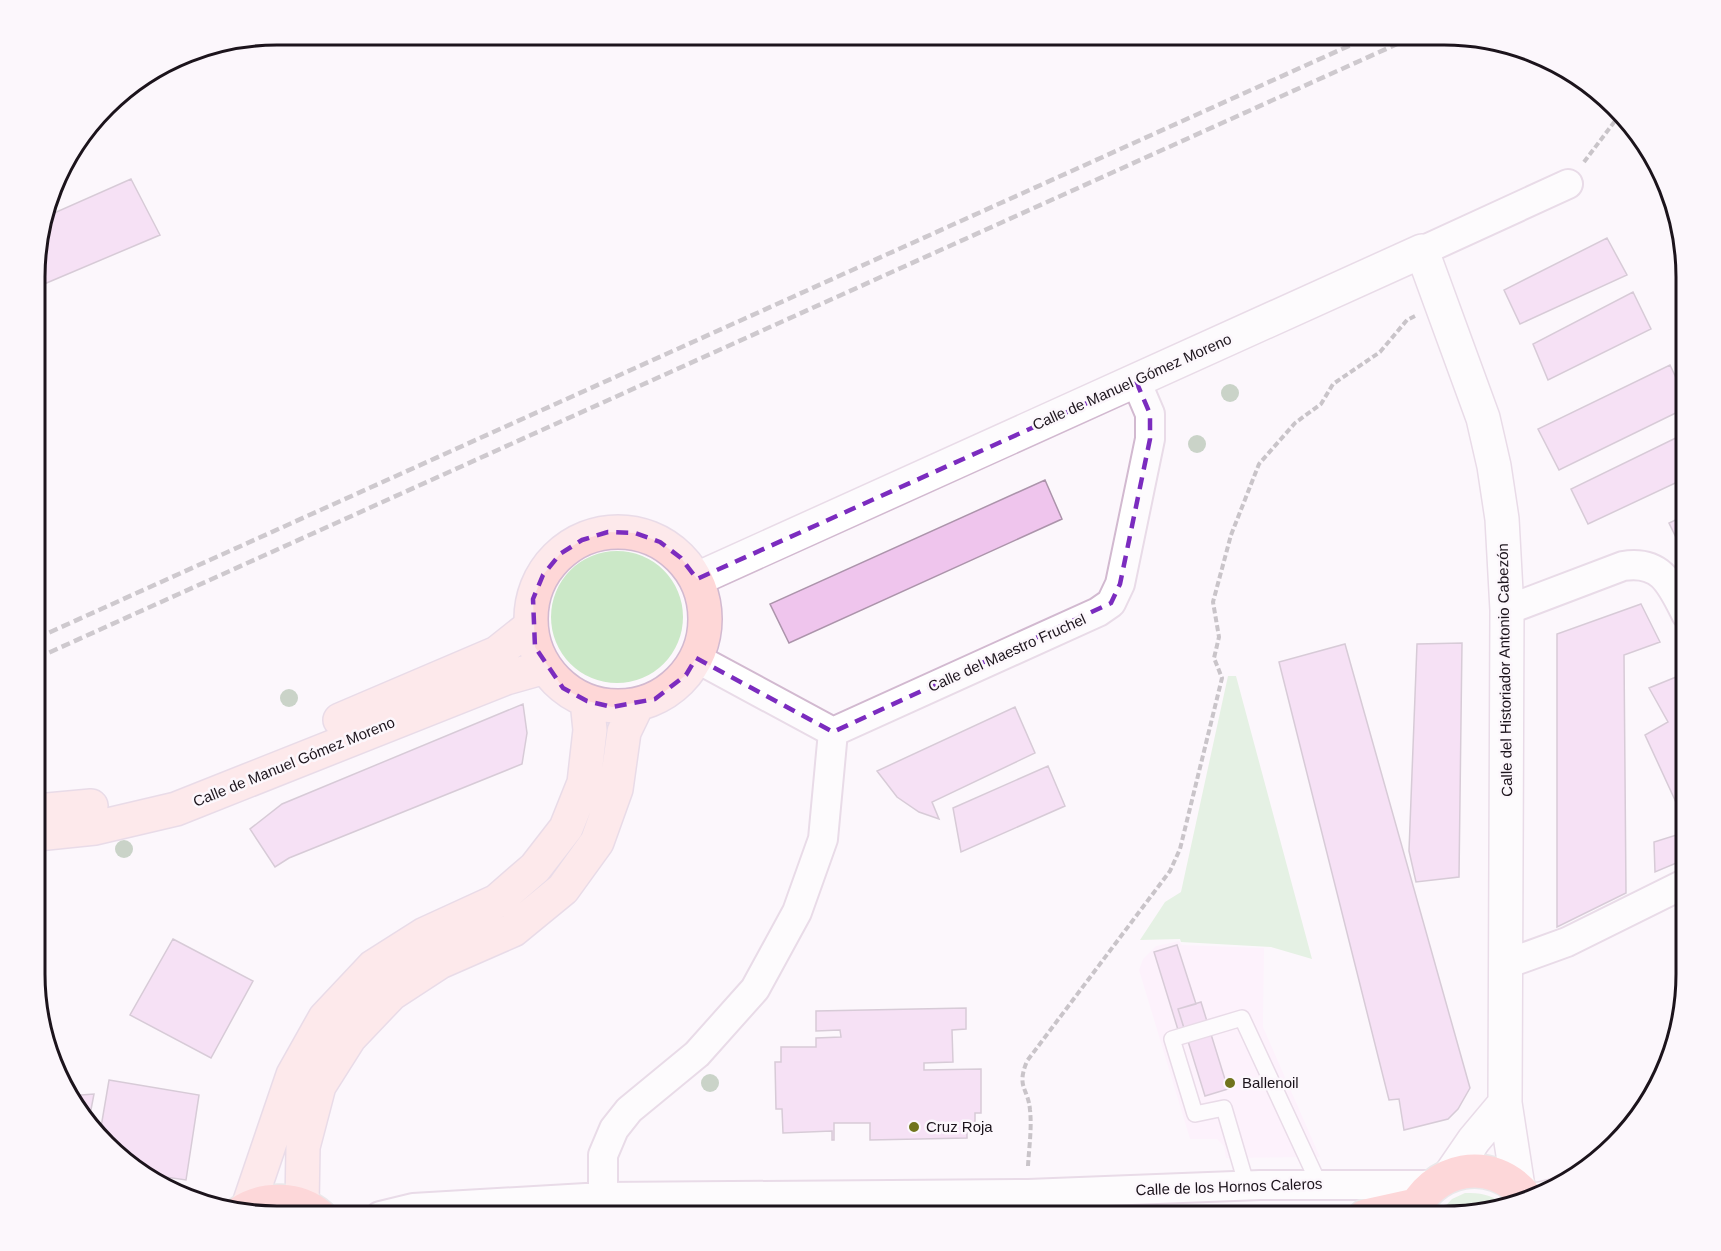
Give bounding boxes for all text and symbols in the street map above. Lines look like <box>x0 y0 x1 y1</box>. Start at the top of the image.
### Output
street label: Calle de Manuel Gómez Moreno <box>1030 330 1234 433</box>
street label: Calle del Historiador Antonio Cabezón <box>1494 543 1515 797</box>
street label: Calle del Maestro Fruchel <box>925 610 1088 695</box>
street label: Calle de Manuel Gómez Moreno <box>191 713 397 810</box>
place label: Ballenoil <box>1242 1074 1299 1091</box>
marker: Ballenoil <box>1223 1076 1237 1090</box>
place label: Cruz Roja <box>926 1118 993 1135</box>
marker: Cruz Roja <box>907 1120 921 1134</box>
street label: Calle de los Hornos Caleros <box>1135 1175 1323 1198</box>

